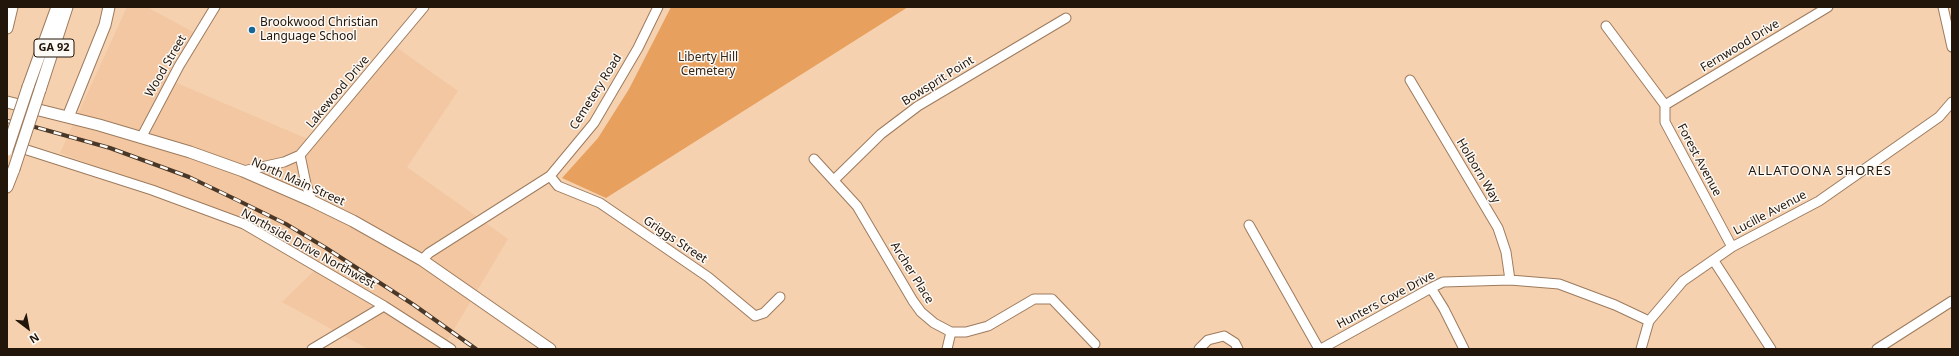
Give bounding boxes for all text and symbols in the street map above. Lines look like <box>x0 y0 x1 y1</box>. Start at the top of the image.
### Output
place label: Brookwood Christian Language School <box>260 16 378 44</box>
street label: Fernwood Drive <box>1698 17 1782 75</box>
marker: Brookwood Christian Language School <box>247 25 257 35</box>
street label: Wood Street <box>142 32 190 100</box>
road number: GA 92 <box>34 39 74 57</box>
park label: Liberty Hill Cemetery <box>678 51 738 79</box>
street label: Cemetery Road <box>567 52 625 132</box>
street label: Lakewood Drive <box>304 53 372 131</box>
street label: Bowsprit Point <box>899 53 977 109</box>
street label: Forest Avenue <box>1674 121 1724 199</box>
street label: Holborn Way <box>1453 136 1503 206</box>
street label: North Main Street <box>249 155 347 209</box>
district label: ALLATOONA SHORES <box>1748 163 1892 179</box>
street label: Lucille Avenue <box>1731 188 1809 238</box>
street label: Northside Drive Northwest <box>238 206 378 292</box>
street label: Griggs Street <box>640 213 710 267</box>
street label: Archer Place <box>887 239 937 307</box>
street label: Hunters Cove Drive <box>1335 268 1437 332</box>
north arrow <box>8 308 48 348</box>
text: N <box>27 330 42 347</box>

